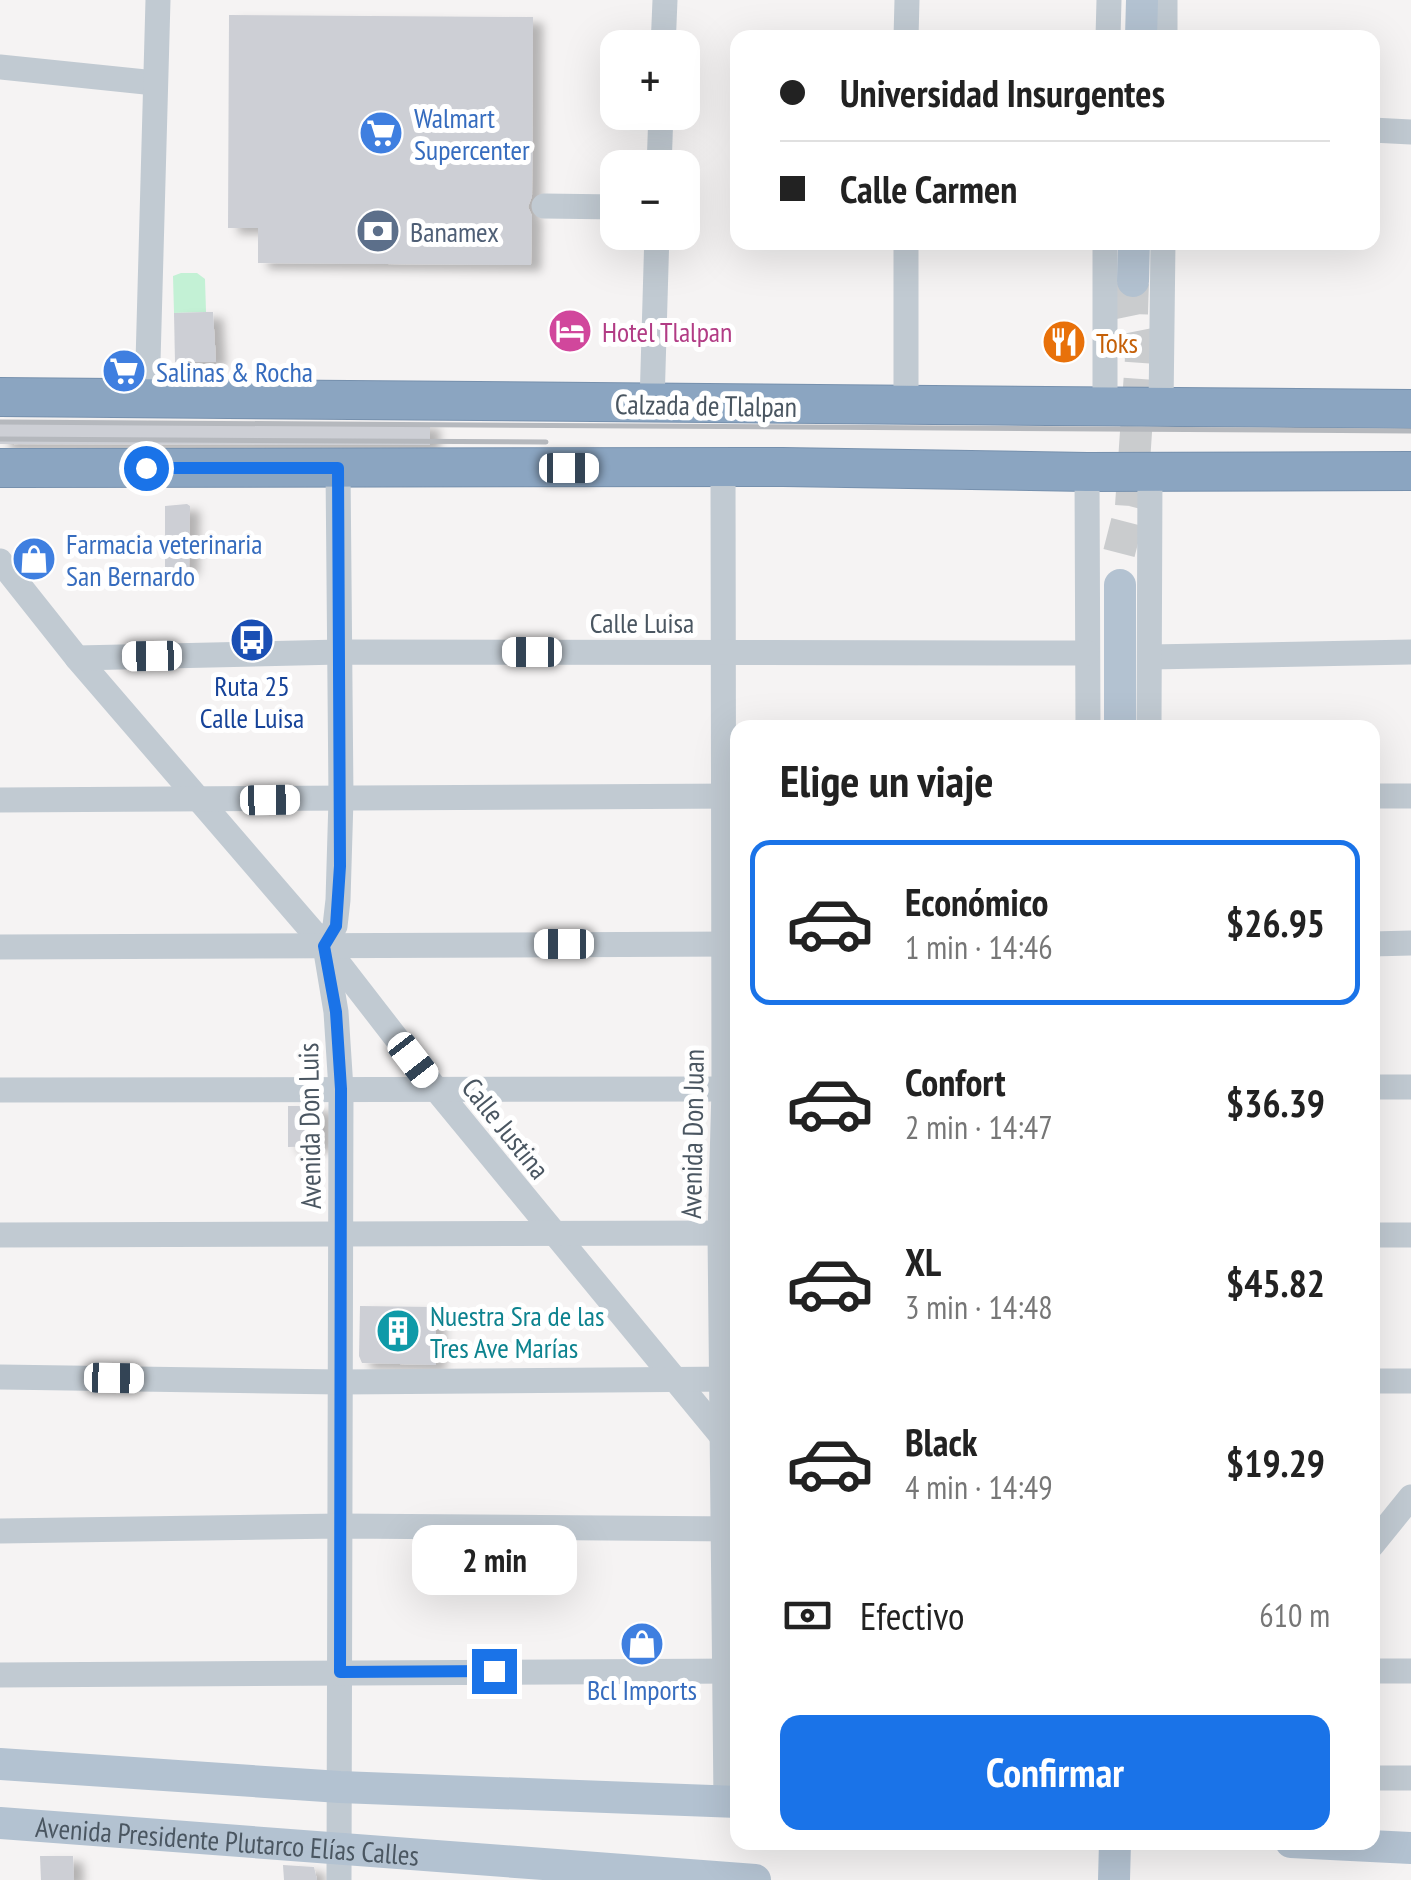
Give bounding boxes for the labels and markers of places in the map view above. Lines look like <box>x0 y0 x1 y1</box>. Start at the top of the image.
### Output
place label: Walmart Supercenter <box>414 99 530 168</box>
supermarket icon: Walmart Supercenter <box>358 110 404 156</box>
bank icon: Banamex <box>355 208 401 254</box>
place label: Banamex <box>410 213 499 250</box>
hotel icon: Hotel Tlalpan <box>547 308 593 354</box>
place label: Hotel Tlalpan <box>602 313 732 350</box>
restaurant icon: Toks <box>1041 319 1087 365</box>
place label: Toks <box>1096 324 1138 361</box>
supermarket icon: Salinas & Rocha <box>101 348 147 394</box>
place label: Salinas & Rocha <box>156 353 313 390</box>
place label: Farmacia veterinaria San Bernardo <box>66 525 263 594</box>
shop icon: Farmacia veterinaria San Bernardo <box>11 536 57 582</box>
bus stop icon: Ruta 25 Calle Luisa <box>229 617 275 663</box>
place label: Ruta 25 Calle Luisa <box>200 667 304 736</box>
place label: Nuestra Sra de las Tres Ave Marías <box>430 1297 604 1366</box>
building icon: Nuestra Sra de las Tres Ave Marías <box>375 1308 421 1354</box>
shop icon: Bcl Imports <box>619 1621 665 1667</box>
place label: Bcl Imports <box>587 1671 697 1708</box>

